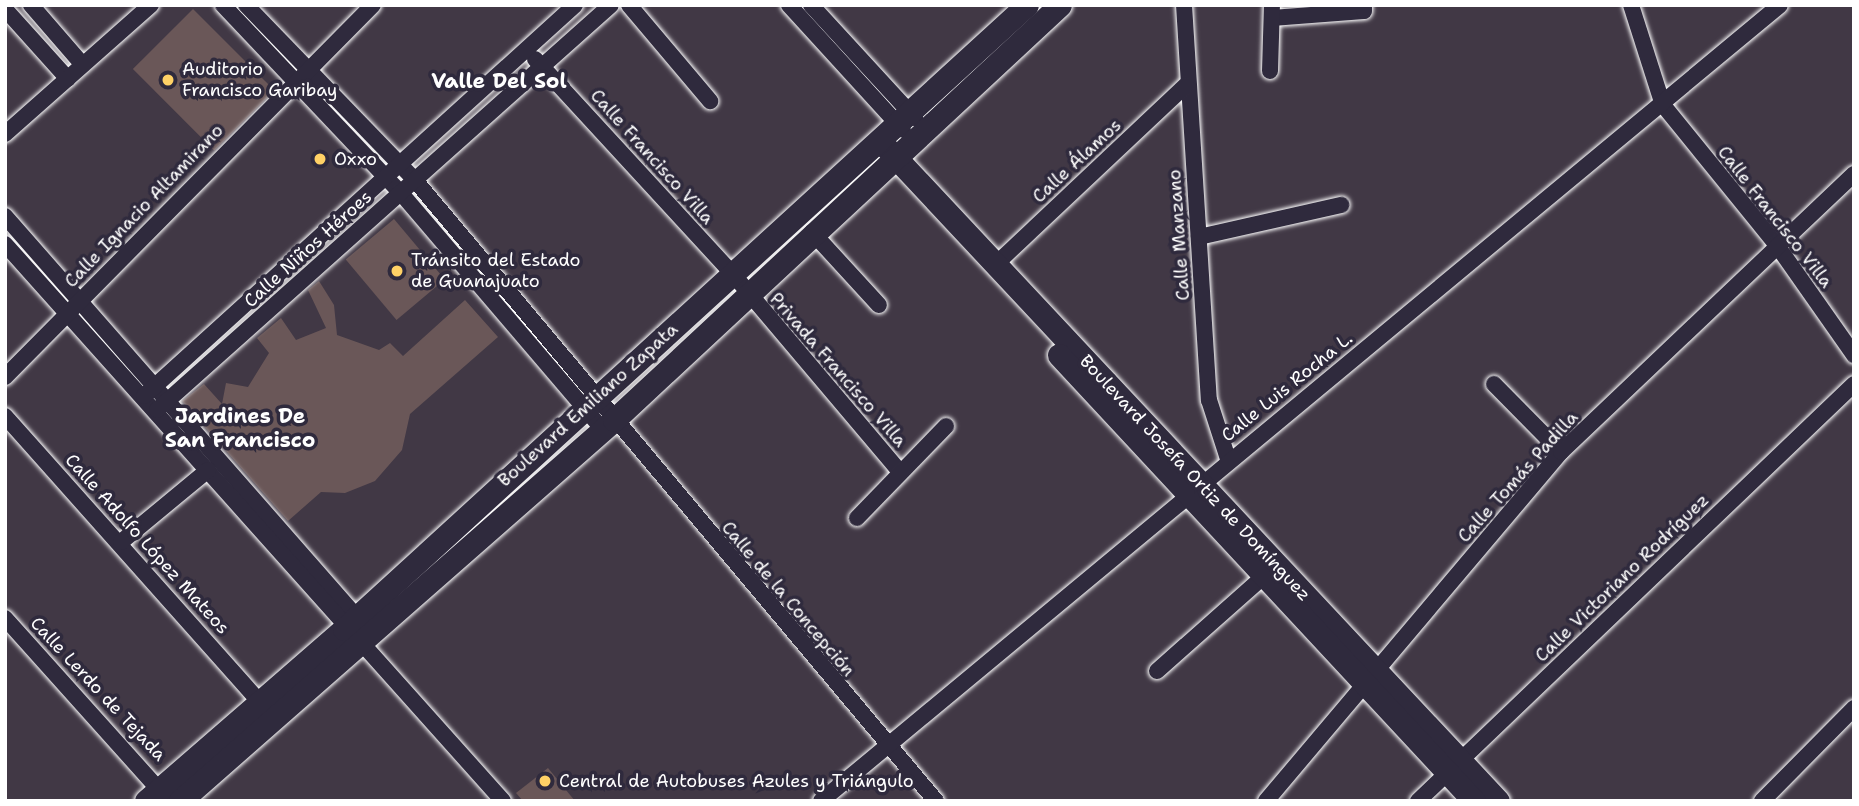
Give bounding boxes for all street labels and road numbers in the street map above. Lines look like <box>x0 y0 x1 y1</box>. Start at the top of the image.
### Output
street label: Calle Francisco Villa <box>586 85 718 229</box>
street label: Calle Álamos <box>1028 114 1126 208</box>
street label: Calle Ignacio Altamirano <box>60 120 228 292</box>
street label: Calle Francisco Villa <box>1713 142 1837 292</box>
street label: Calle Manzano <box>1164 169 1194 301</box>
street label: Calle Niños Héroes <box>240 186 376 312</box>
street label: Privada Francisco Villa <box>765 288 911 452</box>
street label: Boulevard Emiliano Zapata <box>494 319 682 491</box>
street label: Calle Luis Rocha L. <box>1217 328 1357 446</box>
street label: Boulevard Josefa Ortiz de Domínguez <box>1075 350 1315 606</box>
street label: Calle Tomás Padilla <box>1453 407 1583 547</box>
street label: Calle Adolfo López Mateos <box>60 450 234 638</box>
street label: Calle Victoriano Rodríguez <box>1531 489 1713 667</box>
street label: Calle de la Concepción <box>717 517 859 681</box>
street label: Calle Lerdo de Tejada <box>26 613 170 765</box>

